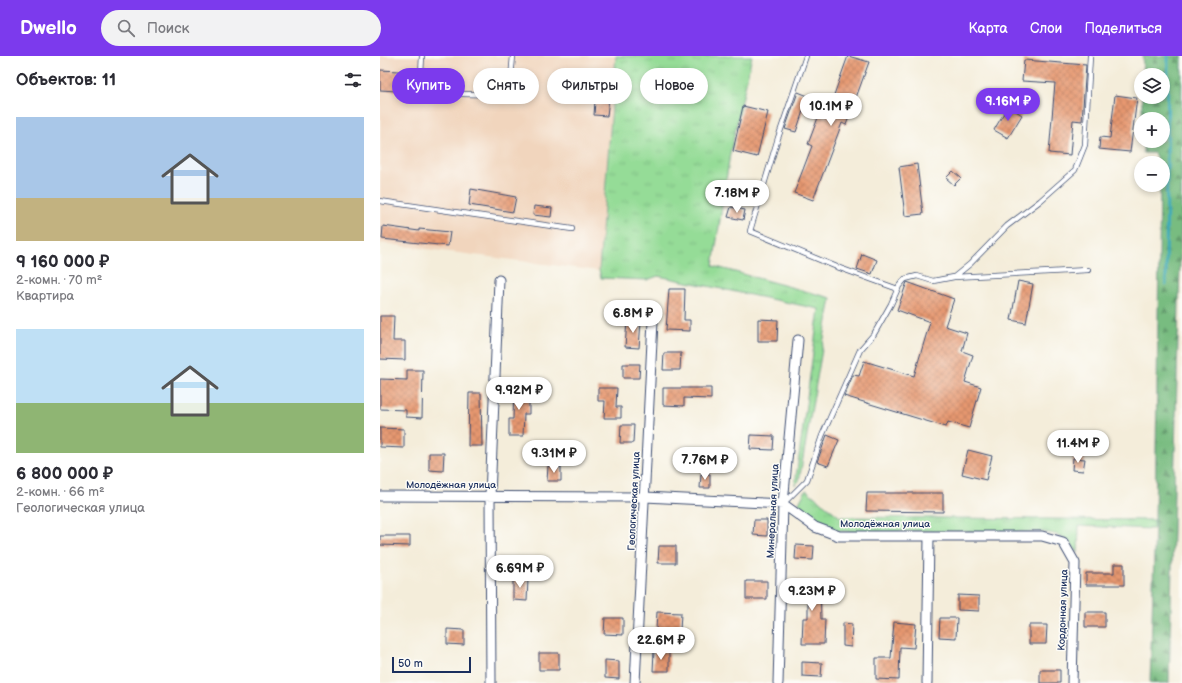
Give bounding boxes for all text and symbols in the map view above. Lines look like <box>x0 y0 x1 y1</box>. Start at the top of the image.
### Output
search box <box>101 10 381 46</box>
text: Dwello <box>20 17 77 40</box>
icon: search <box>115 17 137 39</box>
text: Поиск <box>147 19 190 38</box>
text: Карта <box>968 20 1008 37</box>
text: Слои <box>1030 20 1062 37</box>
text: Поделиться <box>1084 20 1162 37</box>
chip: Купить <box>392 68 465 104</box>
chip: Снять <box>473 68 539 104</box>
chip: Фильтры <box>547 68 632 104</box>
chip: Новое <box>640 68 708 104</box>
map controls <box>1134 68 1170 192</box>
button: layers <box>1134 68 1170 104</box>
icon: filters <box>342 69 364 91</box>
text: Объектов: 11 <box>16 70 116 90</box>
pin: 9.16M ₽ <box>971 88 1045 122</box>
pin: 10.1M ₽ <box>794 93 868 127</box>
text: 9.16M ₽ <box>985 93 1031 109</box>
text: 10.1M ₽ <box>809 98 853 114</box>
button: + <box>1134 112 1170 148</box>
icon: home <box>154 143 226 215</box>
button: − <box>1134 156 1170 192</box>
pin: 7.18M ₽ <box>700 180 774 214</box>
text: 7.18M ₽ <box>714 185 760 201</box>
text: 9 160 000 ₽ <box>16 252 109 272</box>
text: 2-комн. · 70 m² <box>16 272 102 288</box>
text: Квартира <box>16 288 74 304</box>
pin: 6.8M ₽ <box>600 300 666 334</box>
text: 6.8M ₽ <box>613 305 653 321</box>
icon: home <box>154 355 226 427</box>
pin: 9.92M ₽ <box>482 377 556 411</box>
text: 9.92M ₽ <box>495 382 543 398</box>
pin: 11.4M ₽ <box>1041 430 1115 464</box>
text: 11.4M ₽ <box>1056 435 1100 451</box>
pin: 9.31M ₽ <box>517 440 591 474</box>
text: 9.31M ₽ <box>531 445 577 461</box>
pin: 7.76M ₽ <box>668 447 742 481</box>
street label: Геологическая улица <box>625 451 643 551</box>
text: 7.76M ₽ <box>681 452 729 468</box>
street label: Минеральная улица <box>765 463 781 559</box>
text: 6 800 000 ₽ <box>16 464 113 484</box>
street label: Молодёжная улица <box>406 479 496 491</box>
text: 2-комн. · 66 m² <box>16 484 105 500</box>
text: Геологическая улица <box>16 500 145 516</box>
street label: Молодёжная улица <box>840 518 930 530</box>
pin: 6.69M ₽ <box>483 555 557 589</box>
text: 6.69M ₽ <box>496 560 544 576</box>
street label: Кордонная улица <box>1056 569 1070 651</box>
pin: 9.23M ₽ <box>775 578 849 612</box>
text: 9.23M ₽ <box>788 583 836 599</box>
pin: 22.6M ₽ <box>624 627 698 661</box>
text: 22.6M ₽ <box>637 632 685 648</box>
scale bar <box>392 655 471 674</box>
text: 50 m <box>398 657 423 670</box>

